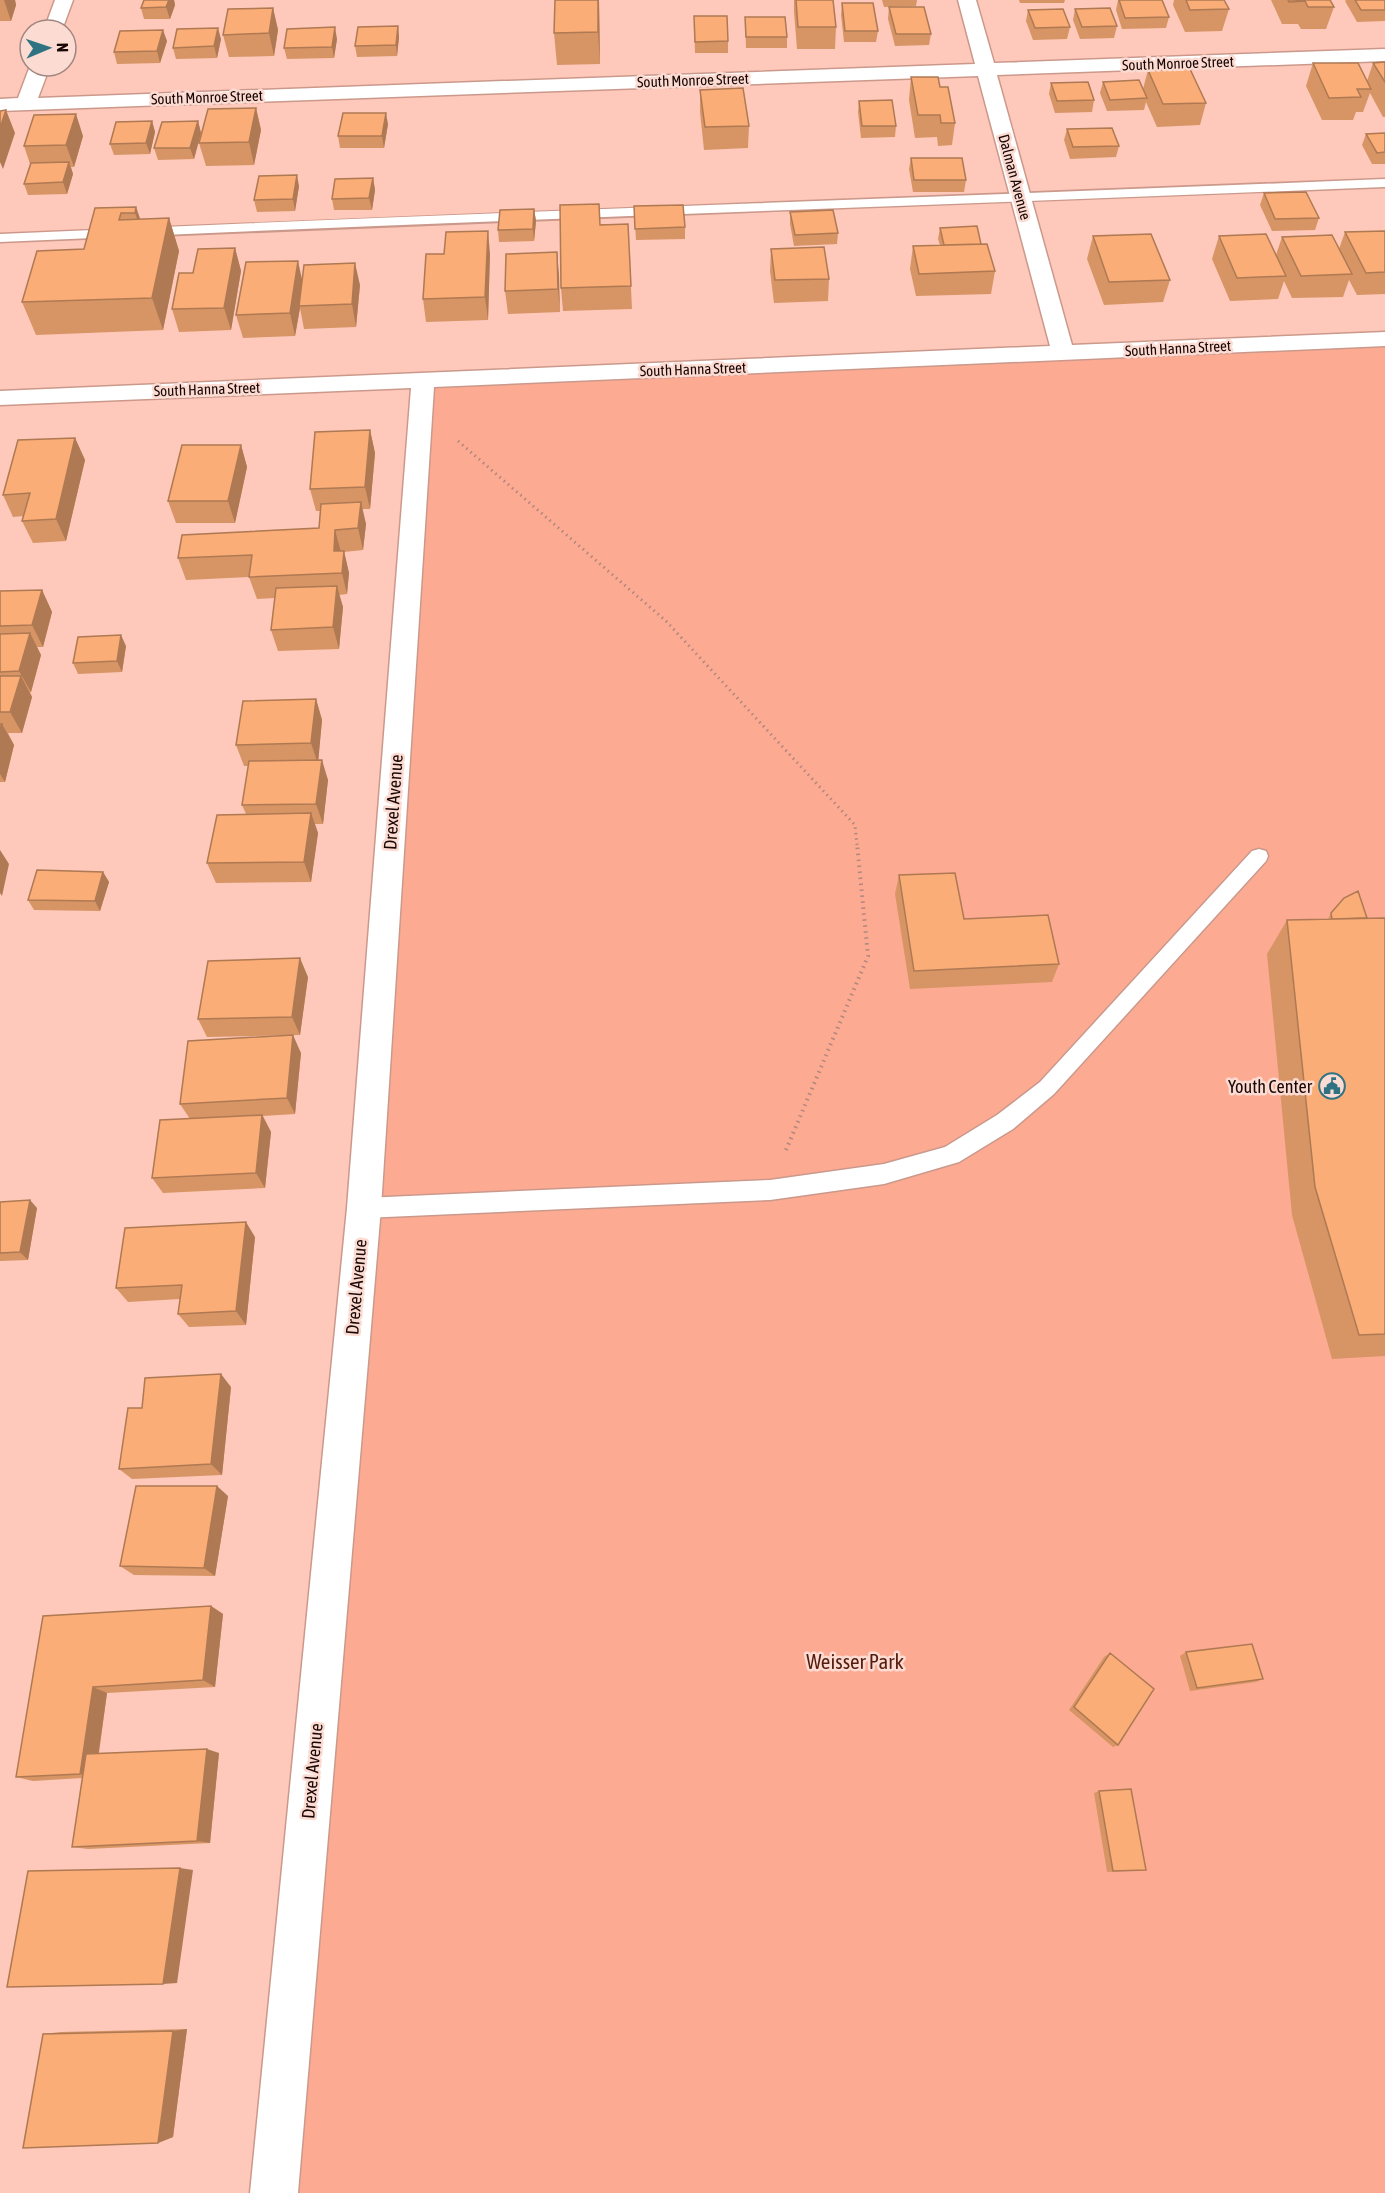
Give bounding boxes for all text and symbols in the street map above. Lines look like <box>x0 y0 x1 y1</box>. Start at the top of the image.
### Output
north arrow <box>18 18 78 78</box>
text: N <box>54 42 72 53</box>
street label: South Monroe Street <box>1122 53 1234 73</box>
street label: South Monroe Street <box>637 70 749 90</box>
street label: South Monroe Street <box>151 87 263 107</box>
street label: Dalman Avenue <box>995 132 1035 222</box>
street label: South Hanna Street <box>1124 337 1232 359</box>
street label: South Hanna Street <box>640 359 746 379</box>
street label: South Hanna Street <box>154 379 260 399</box>
street label: Drexel Avenue <box>379 754 407 850</box>
public building icon: Youth Center <box>1317 1071 1347 1101</box>
place label: Youth Center <box>1228 1076 1313 1097</box>
street label: Drexel Avenue <box>341 1238 371 1336</box>
park label: Weisser Park <box>806 1649 904 1673</box>
street label: Drexel Avenue <box>297 1722 327 1820</box>

